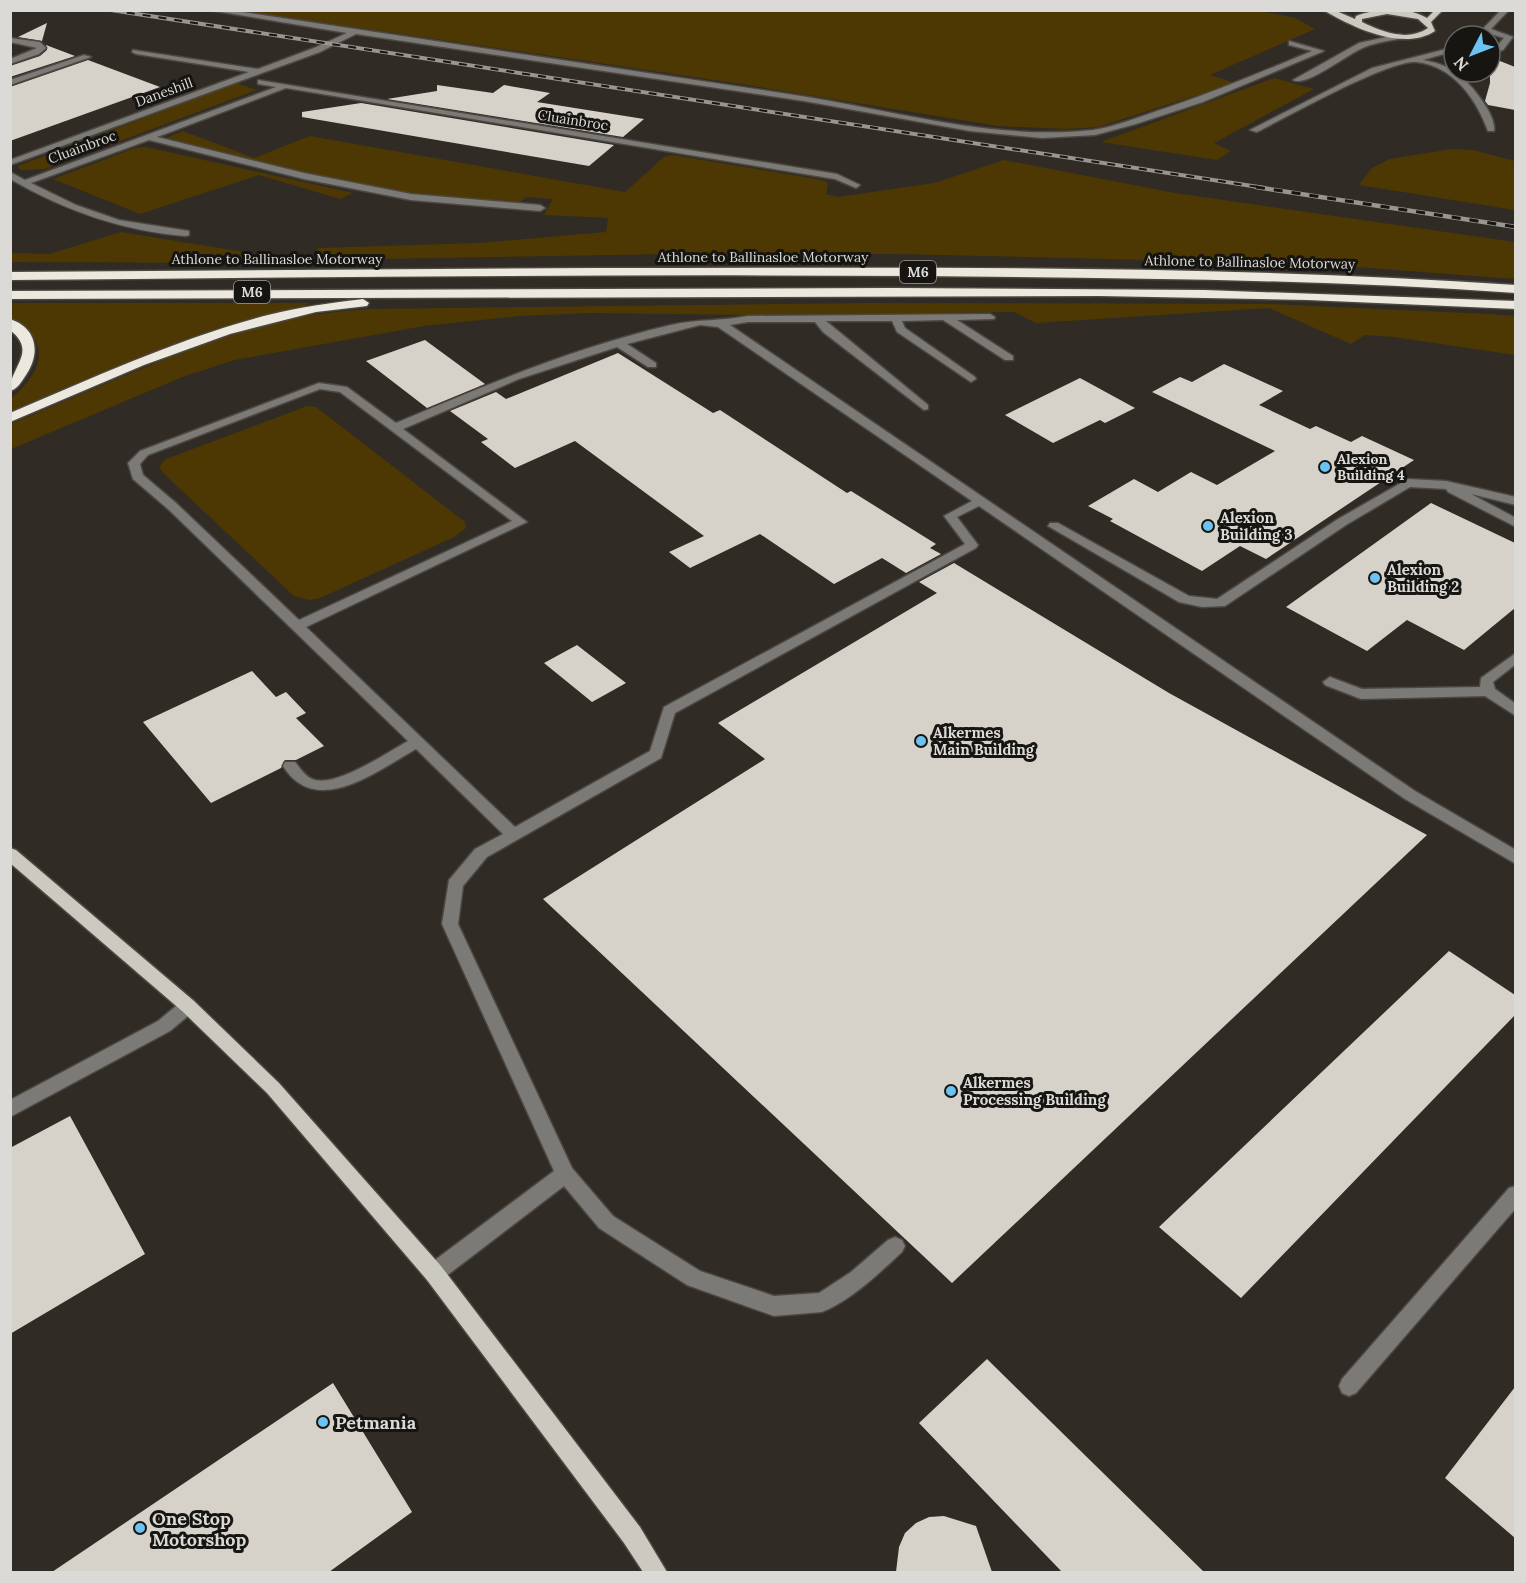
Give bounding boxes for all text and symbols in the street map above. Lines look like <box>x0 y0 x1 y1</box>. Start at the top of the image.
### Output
north arrow <box>1442 24 1502 84</box>
text: N <box>1449 53 1472 75</box>
street label: Daneshill <box>133 73 195 111</box>
street label: Cluainbroc <box>536 106 610 134</box>
street label: Cluainbroc <box>45 126 119 168</box>
street label: Athlone to Ballinasloe Motorway <box>657 248 869 266</box>
street label: Athlone to Ballinasloe Motorway <box>171 250 383 268</box>
street label: Athlone to Ballinasloe Motorway <box>1143 251 1356 273</box>
road number: M6 <box>900 261 936 283</box>
road number: M6 <box>234 281 270 303</box>
place label: Alexion Building 4 <box>1337 450 1405 484</box>
marker: Alexion Building 4 <box>1318 460 1332 474</box>
place label: Alexion Building 3 <box>1220 508 1293 544</box>
marker: Alexion Building 3 <box>1201 519 1215 533</box>
place label: Alexion Building 2 <box>1387 560 1459 596</box>
marker: Alexion Building 2 <box>1368 571 1382 585</box>
place label: Alkermes Main Building <box>933 723 1035 759</box>
marker: Alkermes Main Building <box>914 734 928 748</box>
place label: Alkermes Processing Building <box>963 1073 1106 1109</box>
marker: Alkermes Processing Building <box>944 1084 958 1098</box>
place label: Petmania <box>335 1411 417 1434</box>
marker: Petmania <box>316 1415 330 1429</box>
place label: One Stop Motorshop <box>152 1507 247 1551</box>
marker: One Stop Motorshop <box>133 1521 147 1535</box>

